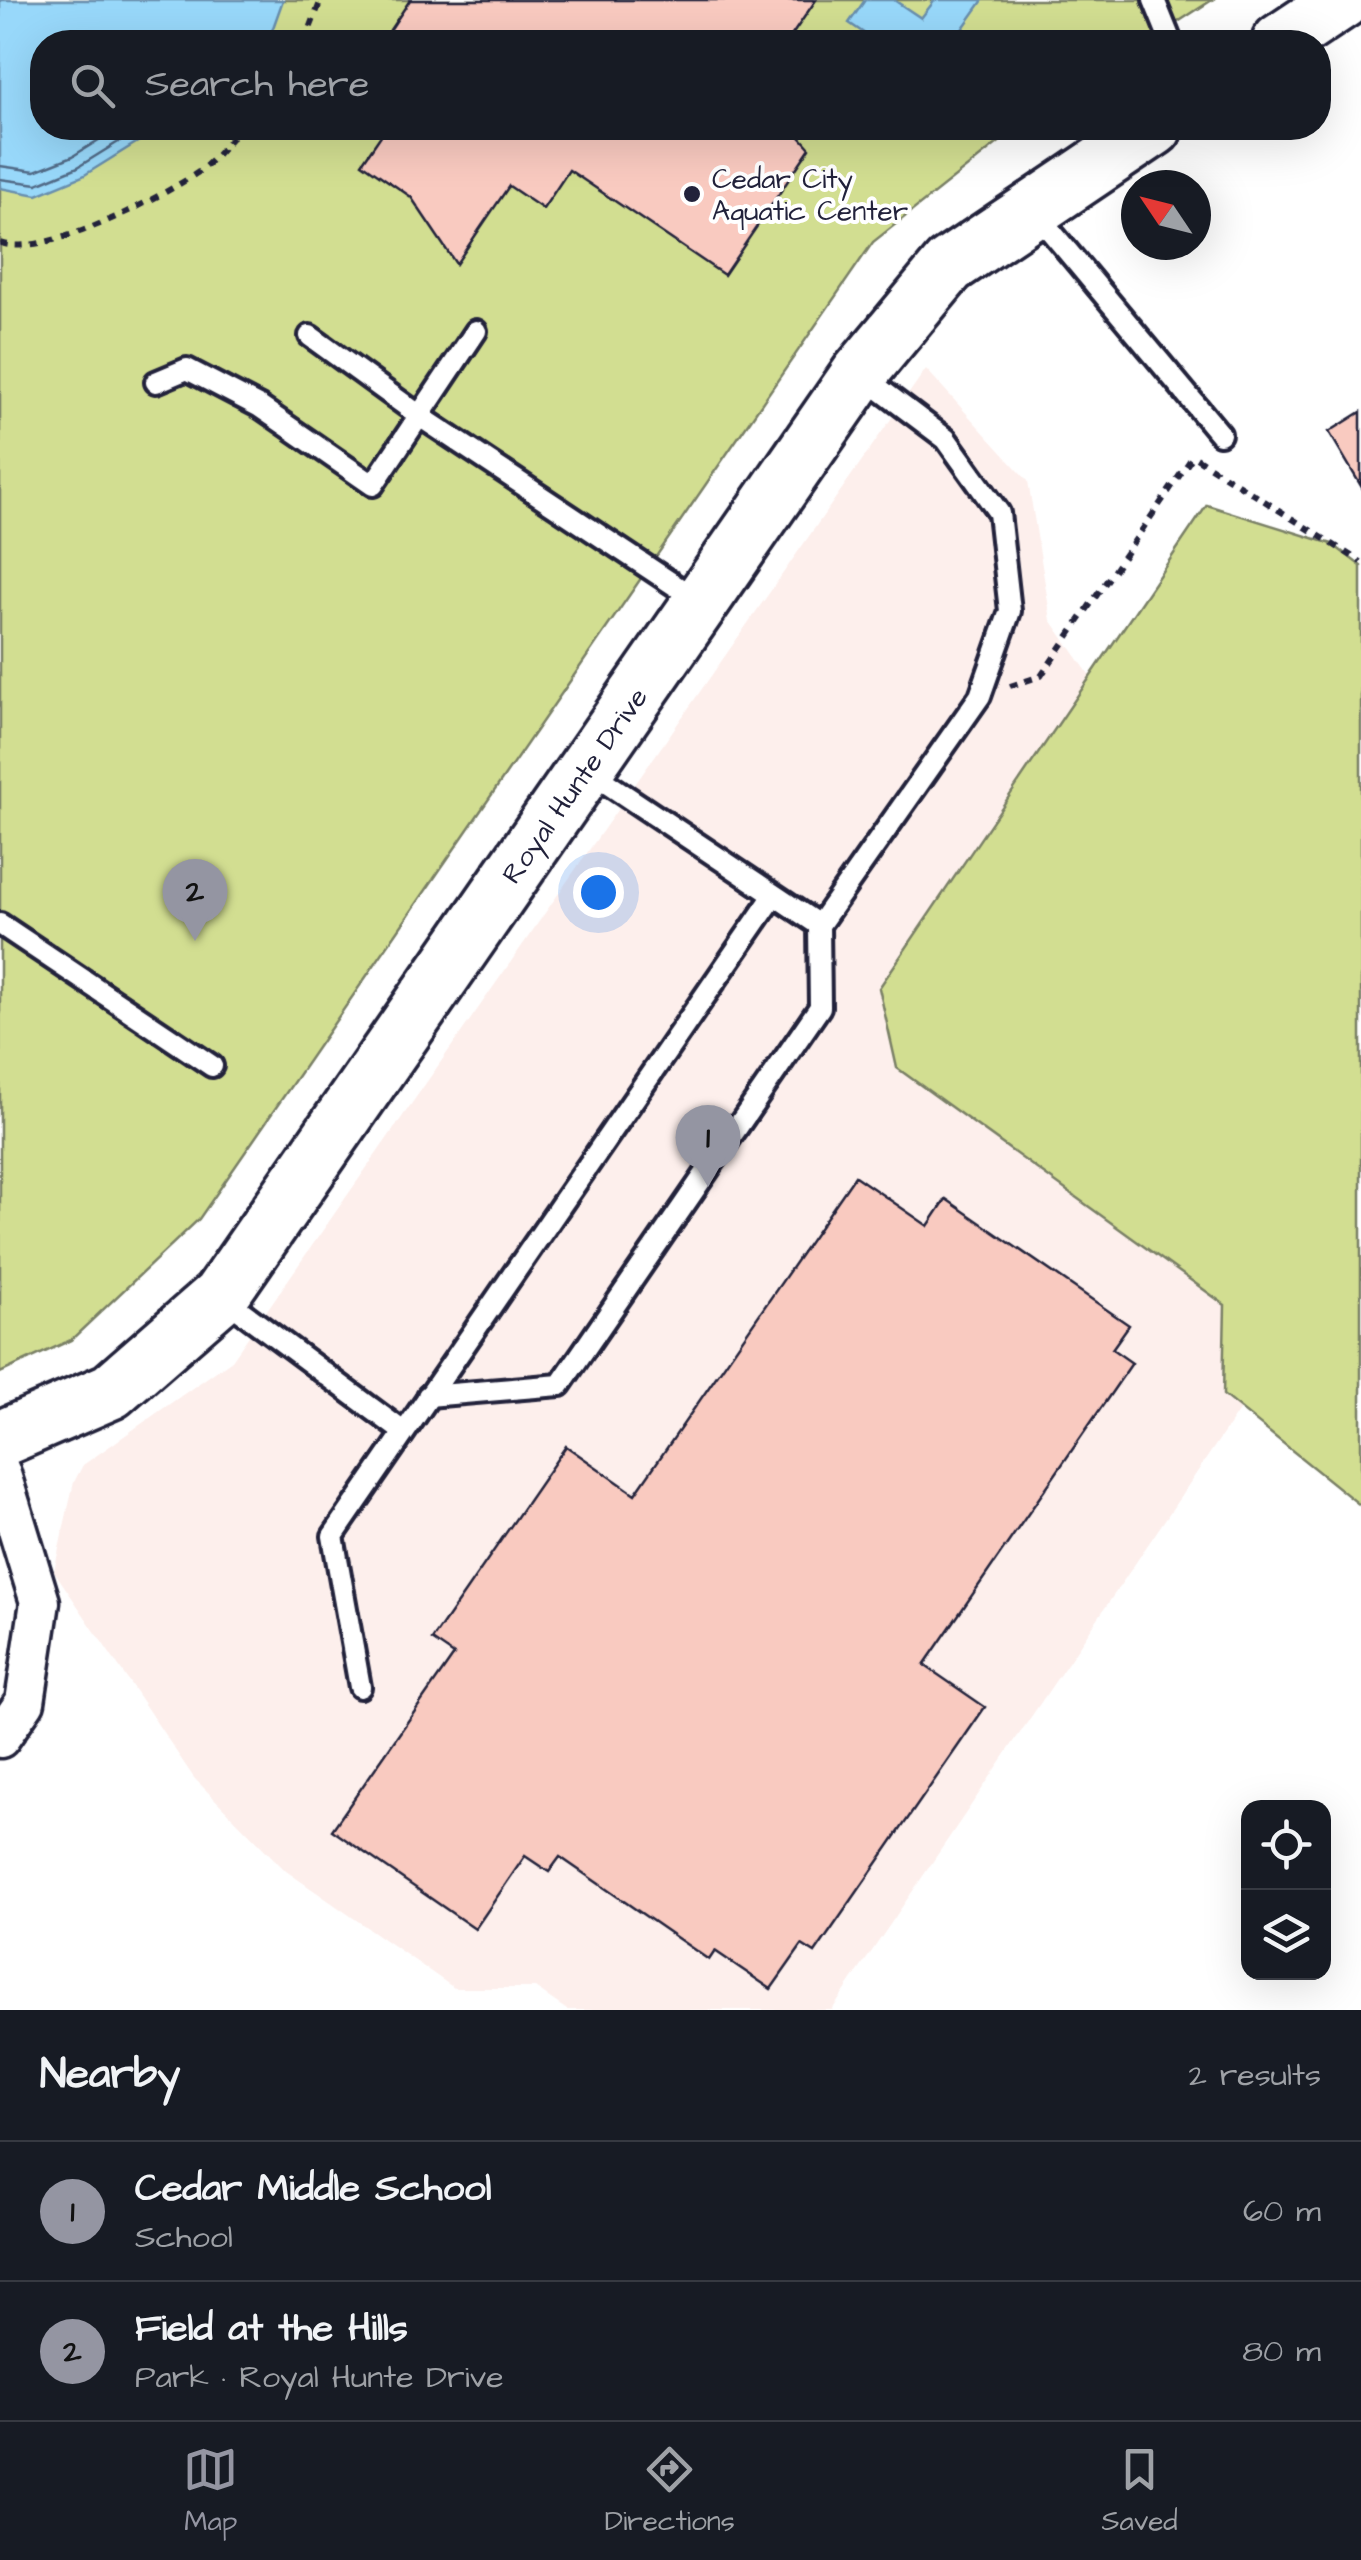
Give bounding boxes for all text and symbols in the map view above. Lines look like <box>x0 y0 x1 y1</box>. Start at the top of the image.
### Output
search box <box>30 30 1331 140</box>
icon: search <box>65 58 120 113</box>
text: Search here <box>145 59 369 111</box>
place label: Cedar City Aquatic Center <box>712 160 908 231</box>
north arrow <box>1121 170 1211 260</box>
marker: Cedar City Aquatic Center <box>681 183 703 205</box>
street label: Royal Hunte Drive <box>493 680 659 893</box>
pin: 2 <box>162 858 228 941</box>
your location <box>573 867 624 918</box>
pin: 1 <box>676 1104 740 1187</box>
map controls <box>1241 1800 1331 1980</box>
button: locate <box>1241 1800 1331 1890</box>
button: layers <box>1241 1890 1331 1980</box>
text: Nearby <box>40 2046 180 2104</box>
text: 2 results <box>1189 2053 1321 2098</box>
text: Cedar Middle School <box>135 2163 491 2215</box>
text: 1 <box>70 2189 75 2234</box>
text: 60 m <box>1243 2189 1321 2234</box>
text: School <box>135 2215 233 2260</box>
text: Field at the Hills <box>135 2303 408 2355</box>
text: 2 <box>63 2329 82 2374</box>
text: 80 m <box>1242 2329 1321 2374</box>
text: Park · Royal Hunte Drive <box>135 2355 503 2400</box>
tab: Map <box>183 2442 238 2541</box>
tab: Directions <box>605 2442 735 2541</box>
tab: Saved <box>1101 2442 1178 2541</box>

